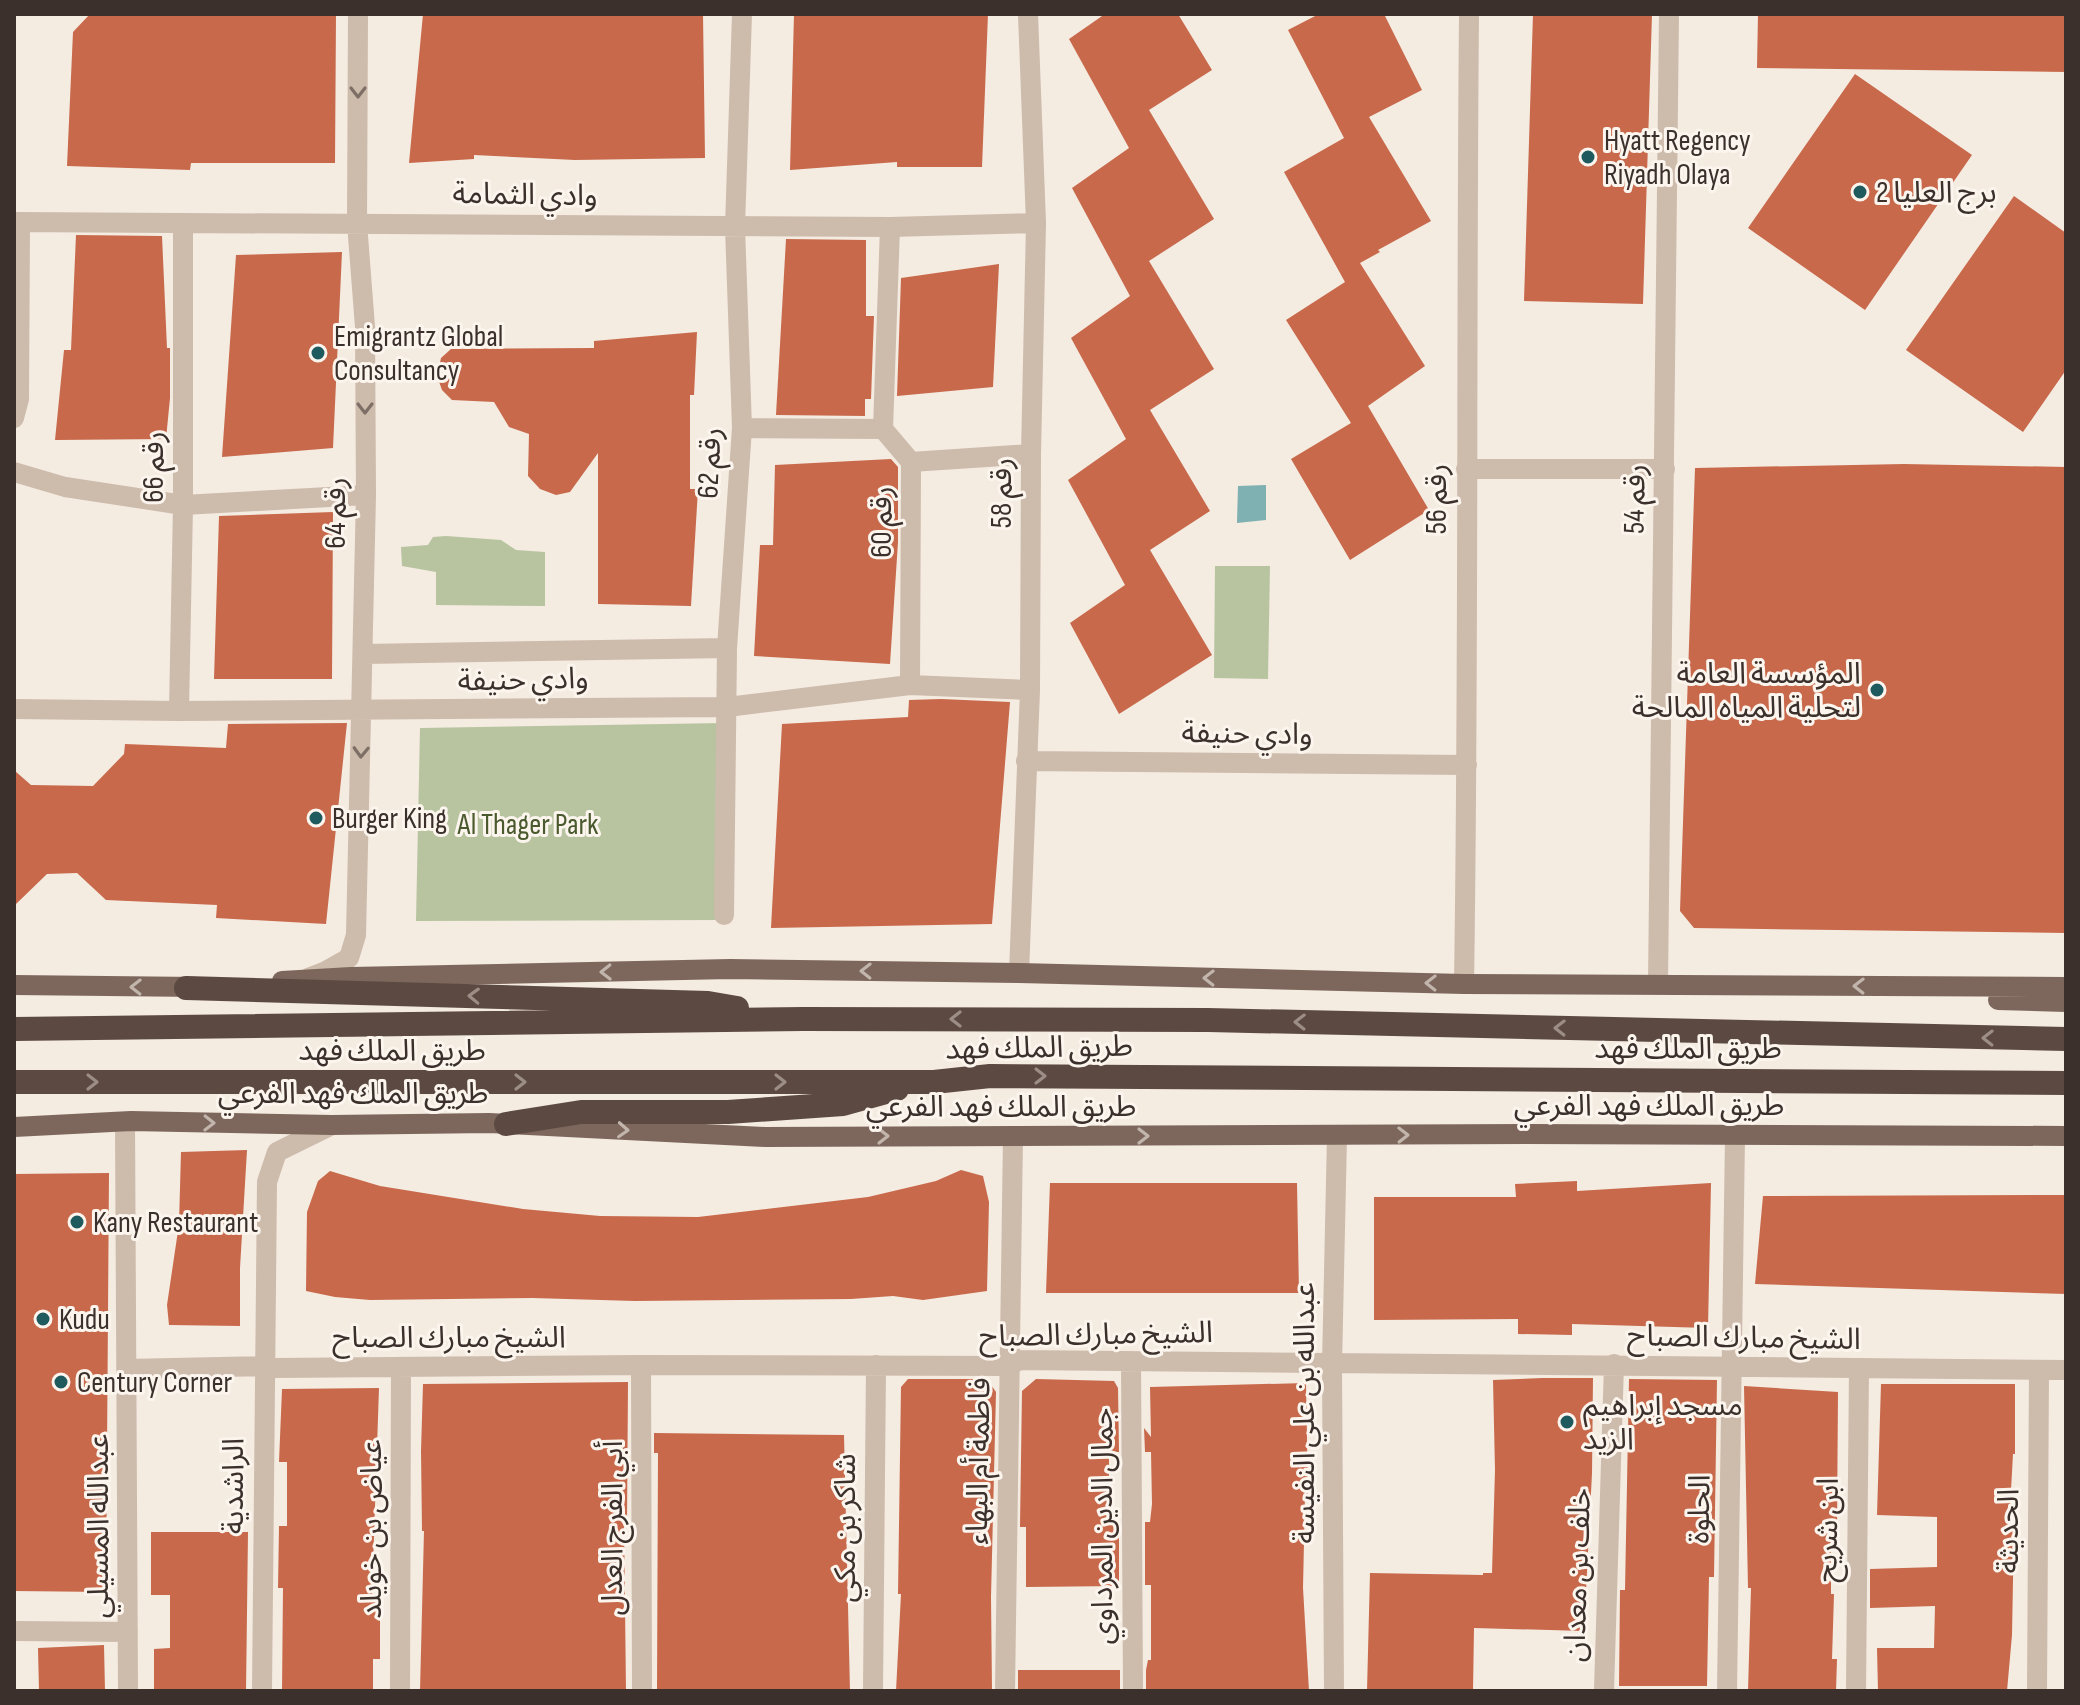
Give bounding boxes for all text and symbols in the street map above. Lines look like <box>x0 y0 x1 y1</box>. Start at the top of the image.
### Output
one-way arrow <box>349 86 366 99</box>
place label: Hyatt Regency Riyadh Olaya <box>1604 123 1751 193</box>
marker: Hyatt Regency Riyadh Olaya <box>1579 148 1597 166</box>
place label: برج العليا 2 <box>1876 175 1997 214</box>
street label: وادي الثمامة <box>452 176 598 218</box>
marker: برج العليا 2 <box>1851 183 1869 201</box>
place label: Emigrantz Global Consultancy <box>334 319 503 389</box>
marker: Emigrantz Global Consultancy <box>309 344 327 362</box>
one-way arrow <box>356 402 374 415</box>
street label: رقم 62 <box>690 427 734 500</box>
street label: رقم 66 <box>136 431 176 503</box>
street label: رقم 58 <box>984 458 1024 528</box>
street label: رقم 56 <box>1419 464 1459 534</box>
street label: رقم 54 <box>1616 464 1658 534</box>
street label: رقم 64 <box>318 477 358 549</box>
street label: رقم 60 <box>864 486 904 558</box>
place label: المؤسسة العامة لتحلية المياه المالحة <box>1632 656 1861 726</box>
street label: وادي حنيفة <box>457 661 589 703</box>
marker: المؤسسة العامة لتحلية المياه المالحة <box>1868 681 1886 699</box>
street label: وادي حنيفة <box>1181 715 1313 757</box>
one-way arrow <box>353 746 370 759</box>
place label: Burger King <box>332 801 447 837</box>
park label: Al Thager Park <box>456 807 599 843</box>
marker: Burger King <box>307 809 325 827</box>
one-way arrow <box>859 962 872 980</box>
one-way arrow <box>599 963 612 981</box>
one-way arrow <box>1202 969 1215 986</box>
one-way arrow <box>1424 975 1437 992</box>
one-way arrow <box>1852 977 1865 995</box>
one-way arrow <box>129 979 142 996</box>
one-way arrow <box>467 987 480 1005</box>
one-way arrow <box>949 1010 962 1028</box>
one-way arrow <box>1293 1014 1306 1031</box>
one-way arrow <box>1553 1019 1566 1037</box>
street label: طريق الملك فهد <box>945 1028 1133 1068</box>
one-way arrow <box>1981 1029 1994 1046</box>
street label: طريق الملك فهد <box>1594 1031 1782 1067</box>
street label: طريق الملك فهد <box>298 1033 486 1069</box>
one-way arrow <box>1034 1067 1047 1085</box>
one-way arrow <box>86 1073 99 1091</box>
one-way arrow <box>514 1073 527 1091</box>
one-way arrow <box>774 1073 787 1091</box>
street label: طريق الملك فهد الفرعي <box>218 1076 488 1116</box>
street label: طريق الملك فهد الفرعي <box>1514 1088 1784 1128</box>
street label: طريق الملك فهد الفرعي <box>866 1089 1136 1129</box>
one-way arrow <box>203 1114 216 1132</box>
one-way arrow <box>617 1121 630 1138</box>
one-way arrow <box>1397 1126 1410 1144</box>
one-way arrow <box>877 1127 890 1145</box>
one-way arrow <box>1137 1127 1150 1145</box>
place label: Kany Restaurant <box>93 1205 258 1241</box>
marker: Kany Restaurant <box>68 1213 86 1231</box>
street label: عبدالله بن علي النفيسة <box>1287 1282 1327 1544</box>
place label: Kudu <box>59 1302 110 1338</box>
marker: Kudu <box>34 1310 52 1328</box>
street label: الشيخ مبارك الصباح <box>979 1315 1213 1358</box>
street label: الشيخ مبارك الصباح <box>1627 1318 1861 1361</box>
street label: الشيخ مبارك الصباح <box>332 1320 566 1359</box>
place label: Century Corner <box>77 1365 233 1401</box>
marker: Century Corner <box>52 1373 70 1391</box>
street label: فاطمة أم البهاء <box>958 1377 1001 1545</box>
place label: مسجد إبراهيم الزيد <box>1583 1388 1743 1458</box>
street label: جمال الدين المرداوي <box>1085 1408 1125 1644</box>
marker: مسجد إبراهيم الزيد <box>1558 1413 1576 1431</box>
street label: عبدالله المسيلي <box>81 1434 121 1618</box>
street label: الراشدية <box>216 1438 252 1534</box>
street label: عياض بن خويلد <box>354 1439 390 1619</box>
street label: أبي الفرج العدل <box>593 1441 635 1615</box>
street label: شاكر بن مكي <box>828 1453 868 1603</box>
street label: الحلوة <box>1681 1474 1719 1544</box>
street label: ابن شريح <box>1809 1477 1850 1583</box>
street label: خلف بن معدان <box>1557 1487 1599 1663</box>
street label: الحديثة <box>1991 1489 2027 1573</box>

